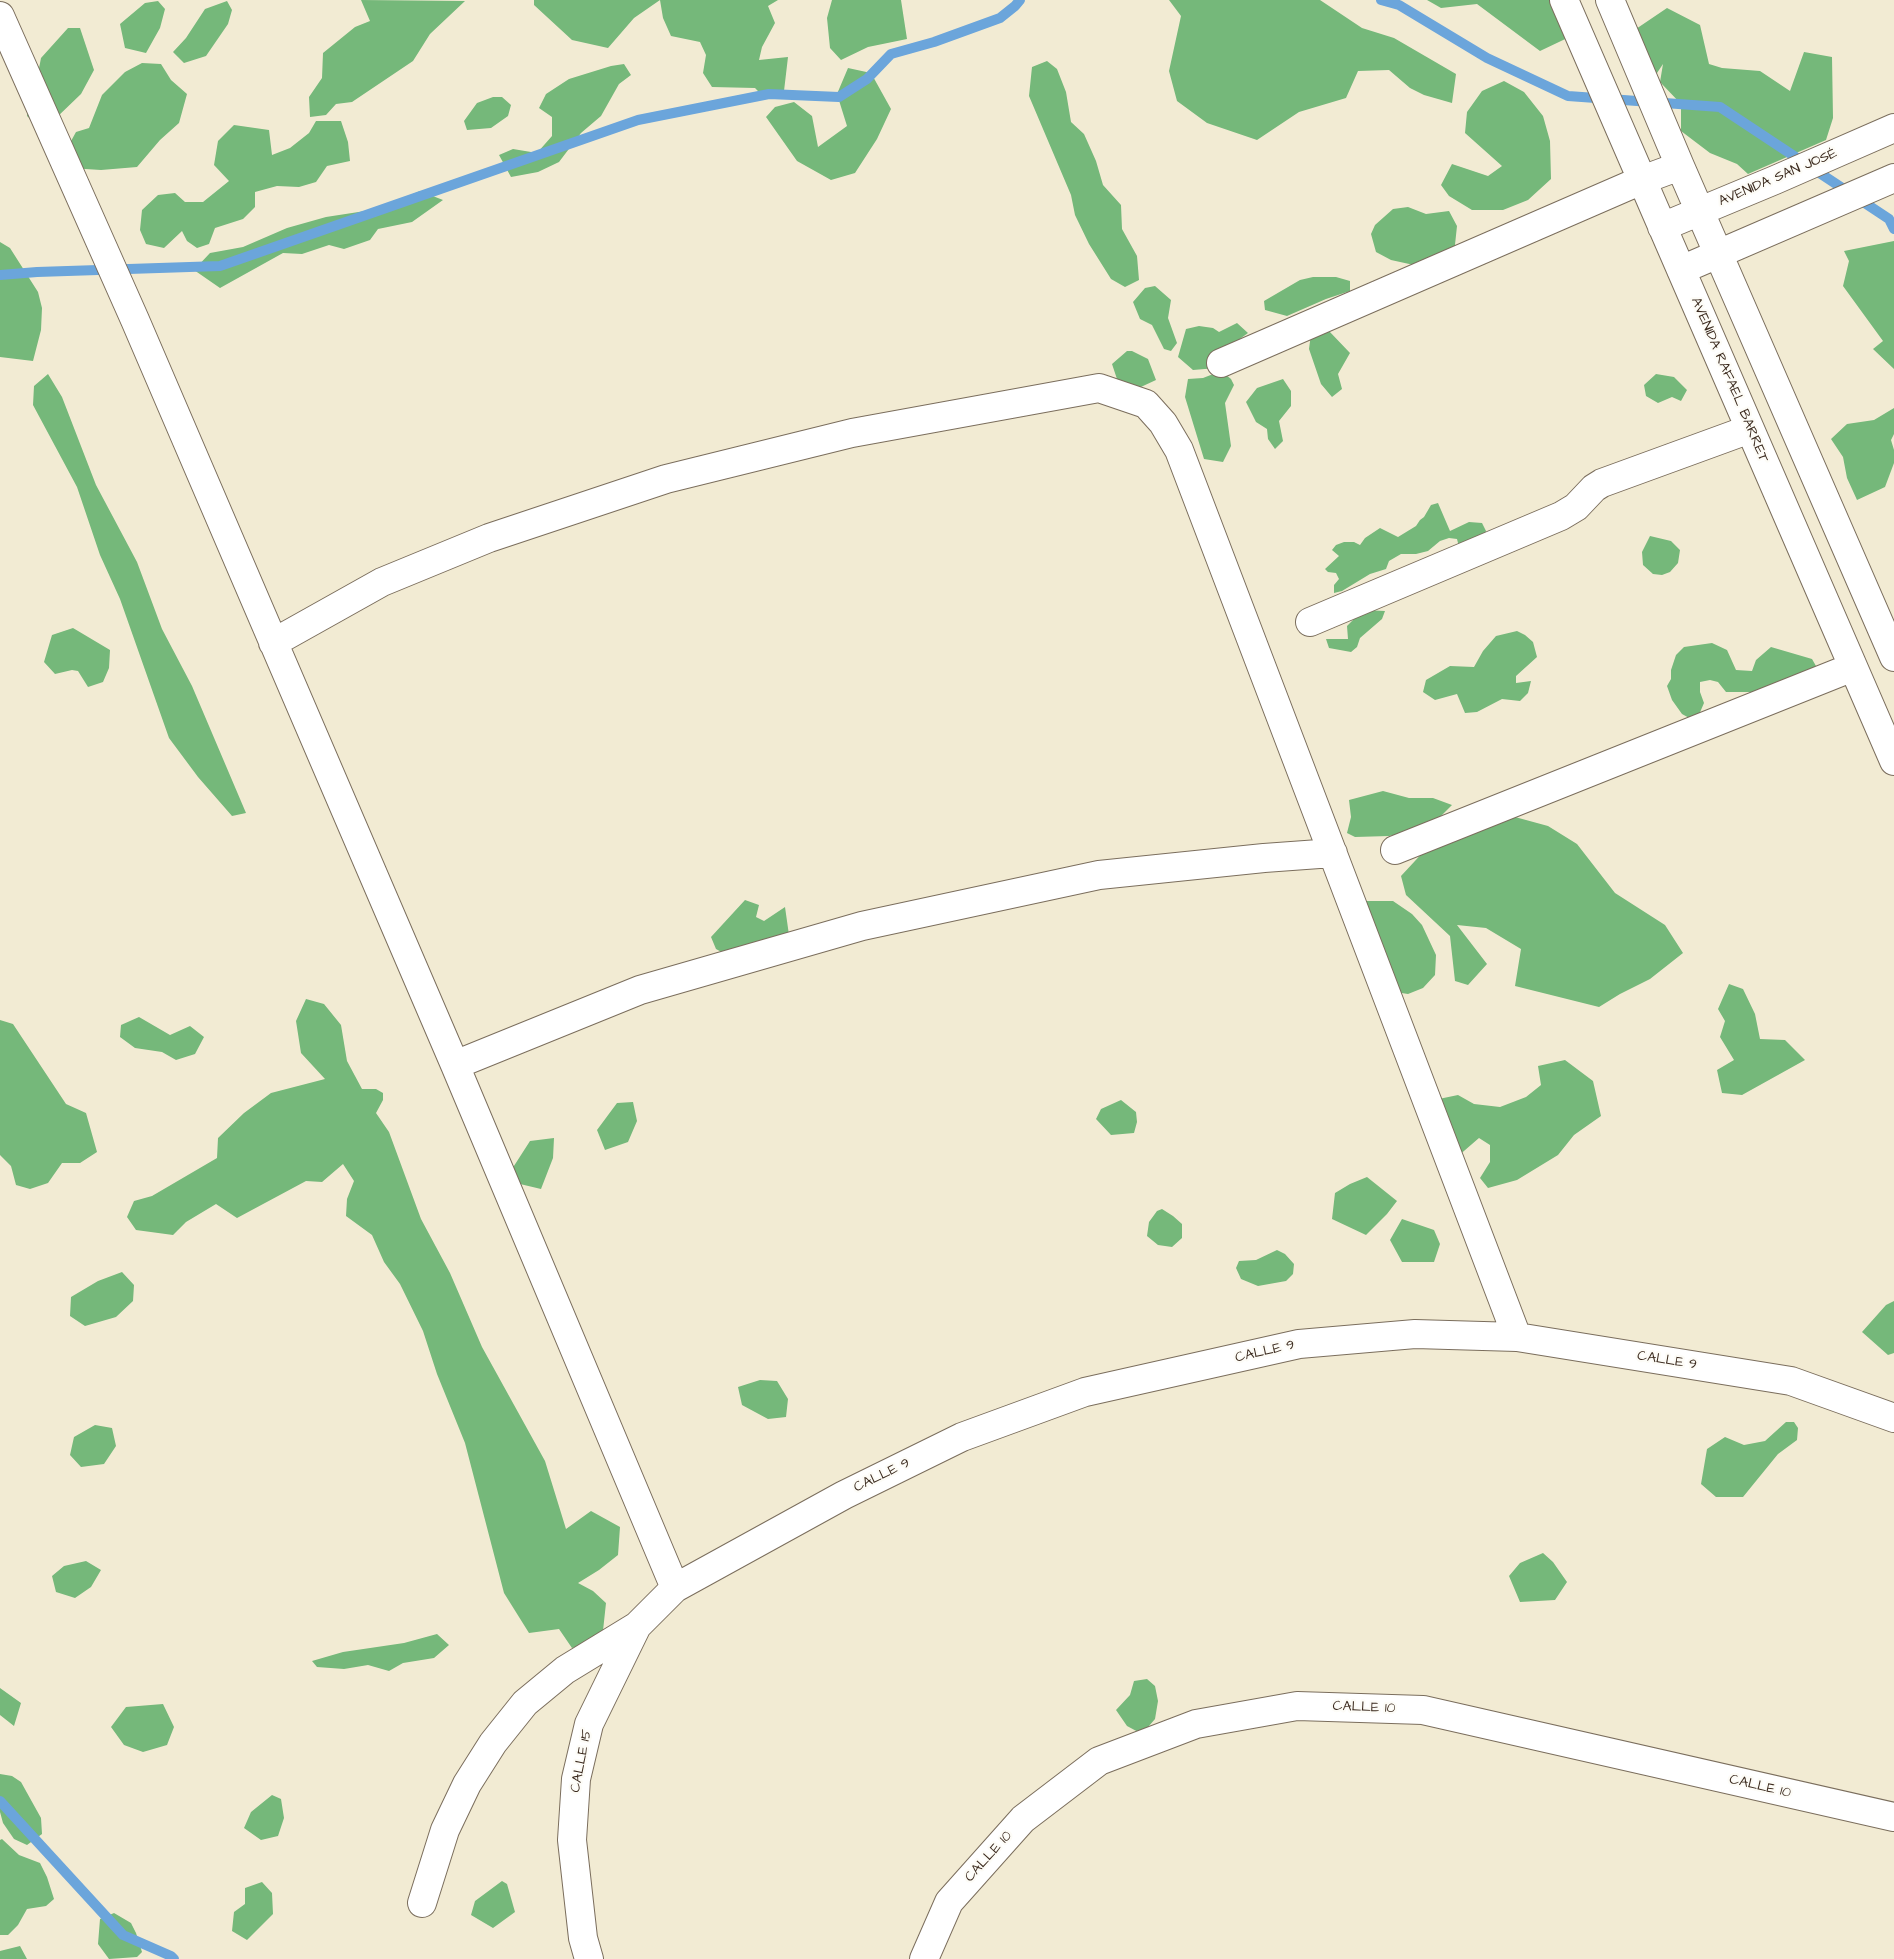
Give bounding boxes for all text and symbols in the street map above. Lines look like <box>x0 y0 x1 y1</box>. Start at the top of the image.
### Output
street label: AVENIDA SAN JOSÉ <box>1716 145 1840 211</box>
street label: AVENIDA RAFAEL BARRET <box>1687 295 1771 465</box>
street label: CALLE 9 <box>1234 1337 1296 1367</box>
street label: CALLE 9 <box>1636 1348 1698 1374</box>
street label: CALLE 9 <box>851 1455 913 1497</box>
street label: CALLE 10 <box>1332 1699 1396 1717</box>
street label: CALLE 15 <box>568 1728 596 1794</box>
street label: CALLE 10 <box>1728 1772 1792 1802</box>
street label: CALLE 10 <box>962 1828 1016 1886</box>

